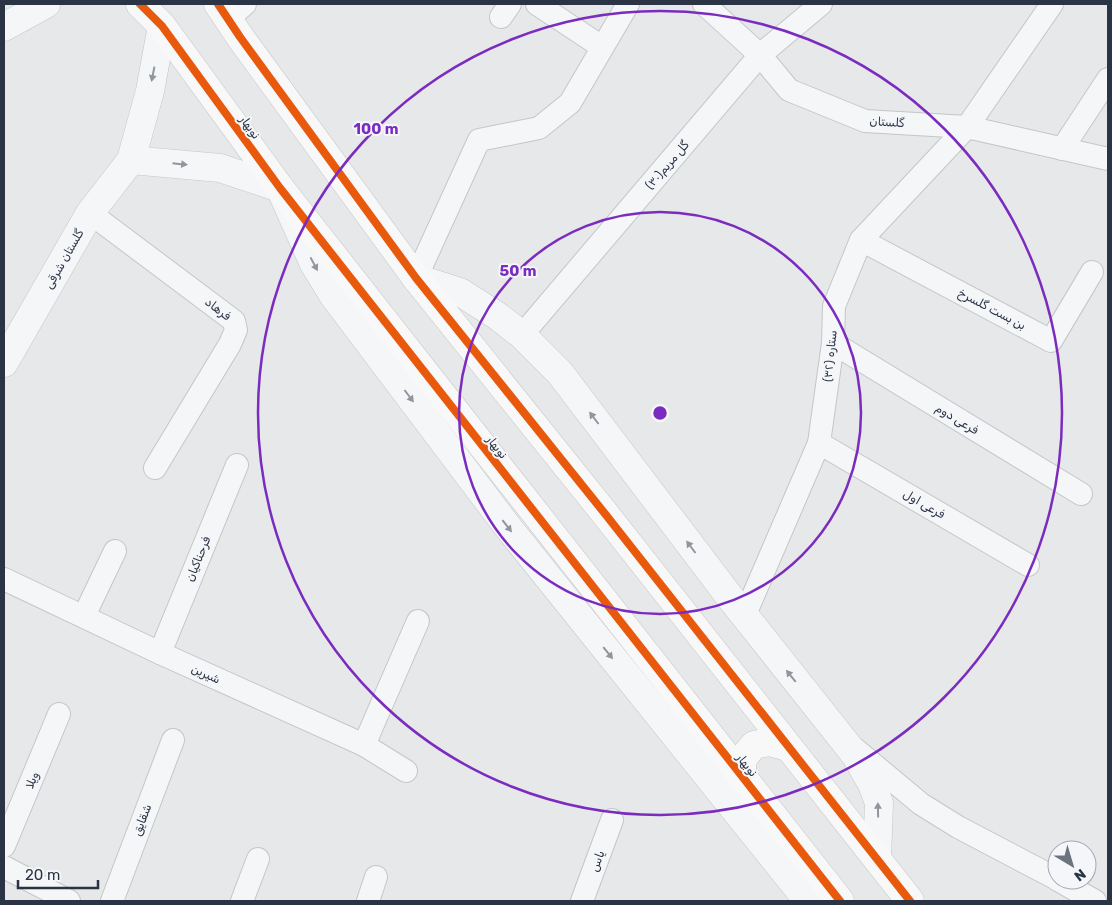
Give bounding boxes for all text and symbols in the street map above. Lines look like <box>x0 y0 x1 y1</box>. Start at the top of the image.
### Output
one-way arrow <box>149 66 157 81</box>
street label: نوبهار <box>235 112 263 142</box>
street label: گلستان <box>869 114 905 130</box>
text: 100 m <box>354 120 398 138</box>
street label: گل مریم(۳۰) <box>642 137 693 193</box>
one-way arrow <box>172 161 188 169</box>
street label: گلستان شرقی <box>41 226 88 292</box>
one-way arrow <box>310 257 319 271</box>
text: 50 m <box>500 262 536 280</box>
street label: بن بست گلسرخ <box>955 285 1028 334</box>
street label: فرهاد <box>202 295 234 324</box>
street label: ستاره (۳۲) <box>820 329 841 383</box>
one-way arrow <box>404 389 414 403</box>
street label: فرعی دوم <box>932 401 981 439</box>
centre of rings <box>651 404 669 422</box>
one-way arrow <box>588 412 599 425</box>
street label: نوبهار <box>482 432 510 462</box>
street label: فرعی اول <box>900 486 948 523</box>
one-way arrow <box>501 519 512 532</box>
street label: فرحناکیان <box>183 534 214 584</box>
one-way arrow <box>686 541 697 554</box>
one-way arrow <box>603 646 614 659</box>
street label: شیرین <box>189 661 223 687</box>
one-way arrow <box>786 669 797 682</box>
street label: نوبهار <box>732 750 760 780</box>
street label: ویلا <box>22 769 43 791</box>
street label: شقایق <box>130 802 155 838</box>
one-way arrow <box>874 802 882 818</box>
north arrow <box>1047 840 1097 890</box>
street label: یاس <box>587 849 607 873</box>
scale bar <box>18 858 98 890</box>
text: N <box>1070 865 1089 885</box>
text: 20 m <box>25 866 60 884</box>

